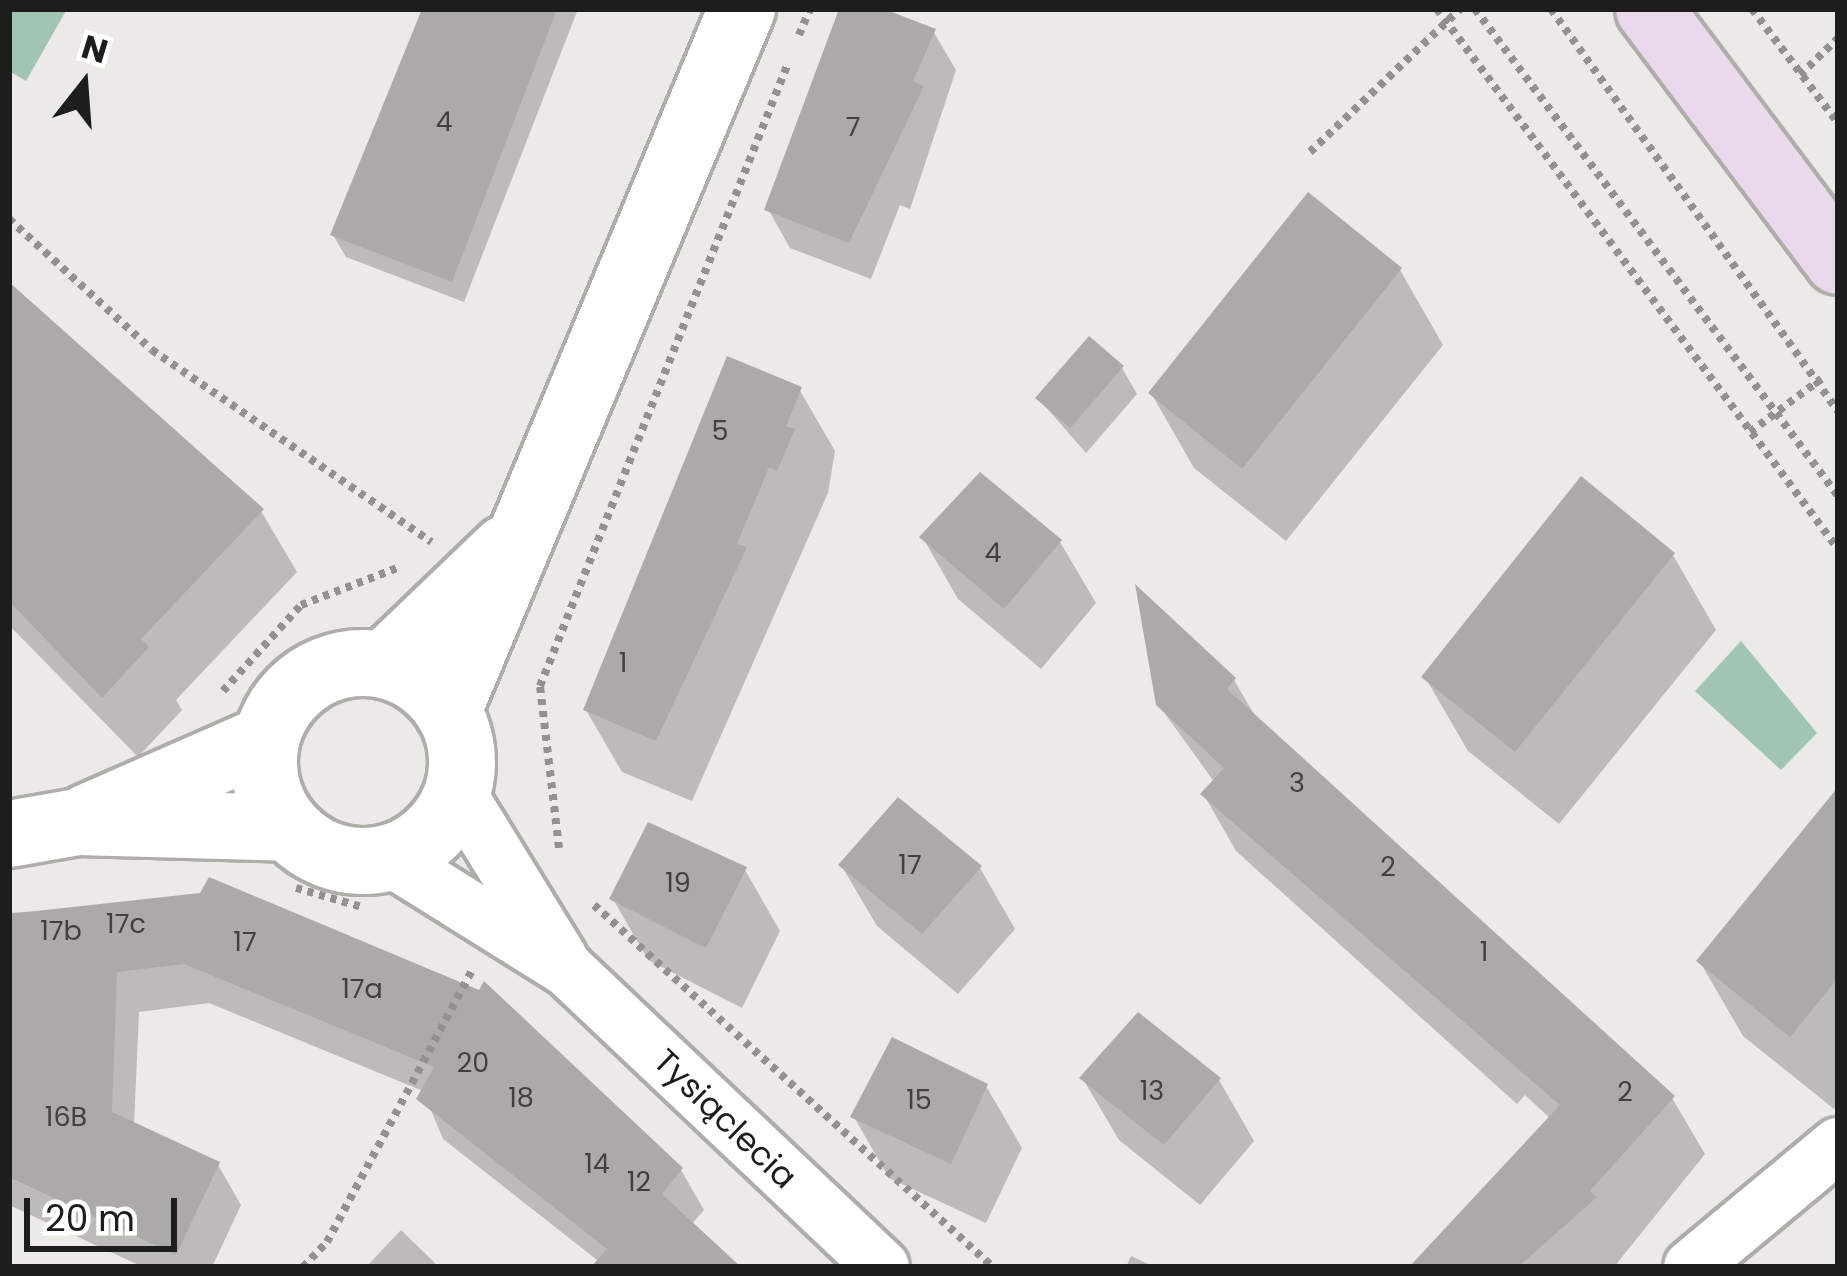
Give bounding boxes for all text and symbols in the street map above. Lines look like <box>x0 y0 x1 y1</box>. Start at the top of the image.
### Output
text: N <box>76 23 113 75</box>
north arrow <box>24 24 144 144</box>
house number: 4 <box>436 106 452 138</box>
house number: 7 <box>846 111 860 143</box>
house number: 5 <box>712 415 728 447</box>
house number: 4 <box>985 537 1001 569</box>
house number: 1 <box>619 647 627 679</box>
house number: 3 <box>1289 767 1305 799</box>
house number: 17 <box>898 849 922 881</box>
house number: 2 <box>1380 851 1396 883</box>
house number: 19 <box>665 867 691 899</box>
house number: 17c <box>106 908 146 940</box>
house number: 17b <box>40 915 82 947</box>
house number: 17 <box>233 926 257 958</box>
house number: 1 <box>1480 936 1488 968</box>
house number: 17a <box>341 973 383 1005</box>
street label: Tysiąclecia <box>645 1041 805 1197</box>
house number: 20 <box>457 1047 489 1079</box>
house number: 13 <box>1140 1075 1164 1107</box>
house number: 2 <box>1617 1076 1633 1108</box>
house number: 18 <box>508 1082 534 1114</box>
house number: 15 <box>906 1084 932 1116</box>
house number: 16B <box>45 1101 87 1133</box>
house number: 14 <box>584 1148 610 1180</box>
house number: 12 <box>627 1166 651 1198</box>
scale bar <box>30 1174 183 1248</box>
text: 20 m <box>45 1193 135 1244</box>

